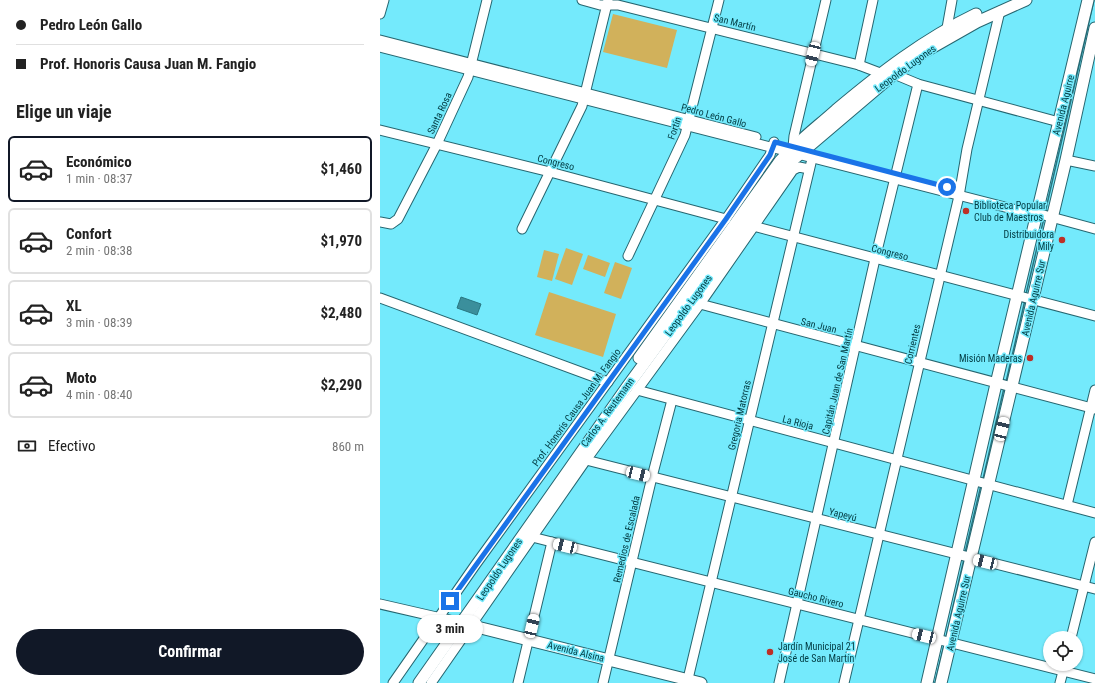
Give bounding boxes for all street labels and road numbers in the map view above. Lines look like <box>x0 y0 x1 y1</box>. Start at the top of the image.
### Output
street label: San Martín <box>713 12 757 33</box>
street label: Leopoldo Lugones <box>873 42 938 94</box>
street label: Avenida Aguirre <box>1051 73 1076 137</box>
street label: Santa Rosa <box>425 91 454 136</box>
street label: Pedro León Gallo <box>680 101 748 130</box>
street label: Fortín <box>665 115 683 141</box>
street label: Congreso <box>536 153 575 172</box>
street label: Congreso <box>870 243 909 262</box>
street label: Avenida Aguirre Sur <box>1019 259 1048 337</box>
street label: Leopoldo Lugones <box>663 272 714 338</box>
street label: San Juan <box>800 316 838 335</box>
street label: Corrientes <box>903 323 923 365</box>
street label: Capitán Juan de San Martín <box>820 327 855 435</box>
street label: Prof. Honoris Causa Juan M. Fangio <box>530 346 623 468</box>
street label: Carlos A. Reutemann <box>579 375 636 449</box>
street label: Gregoria Matorras <box>726 379 753 451</box>
street label: La Rioja <box>781 413 815 432</box>
street label: Remedios de Escalada <box>611 494 642 584</box>
street label: Yapeyú <box>828 506 858 523</box>
street label: Leopoldo Lugones <box>475 536 524 602</box>
street label: Avenida Aguirre Sur <box>944 574 973 652</box>
street label: Gaucho Rivero <box>787 585 845 610</box>
street label: Avenida Alsina <box>546 639 606 664</box>

